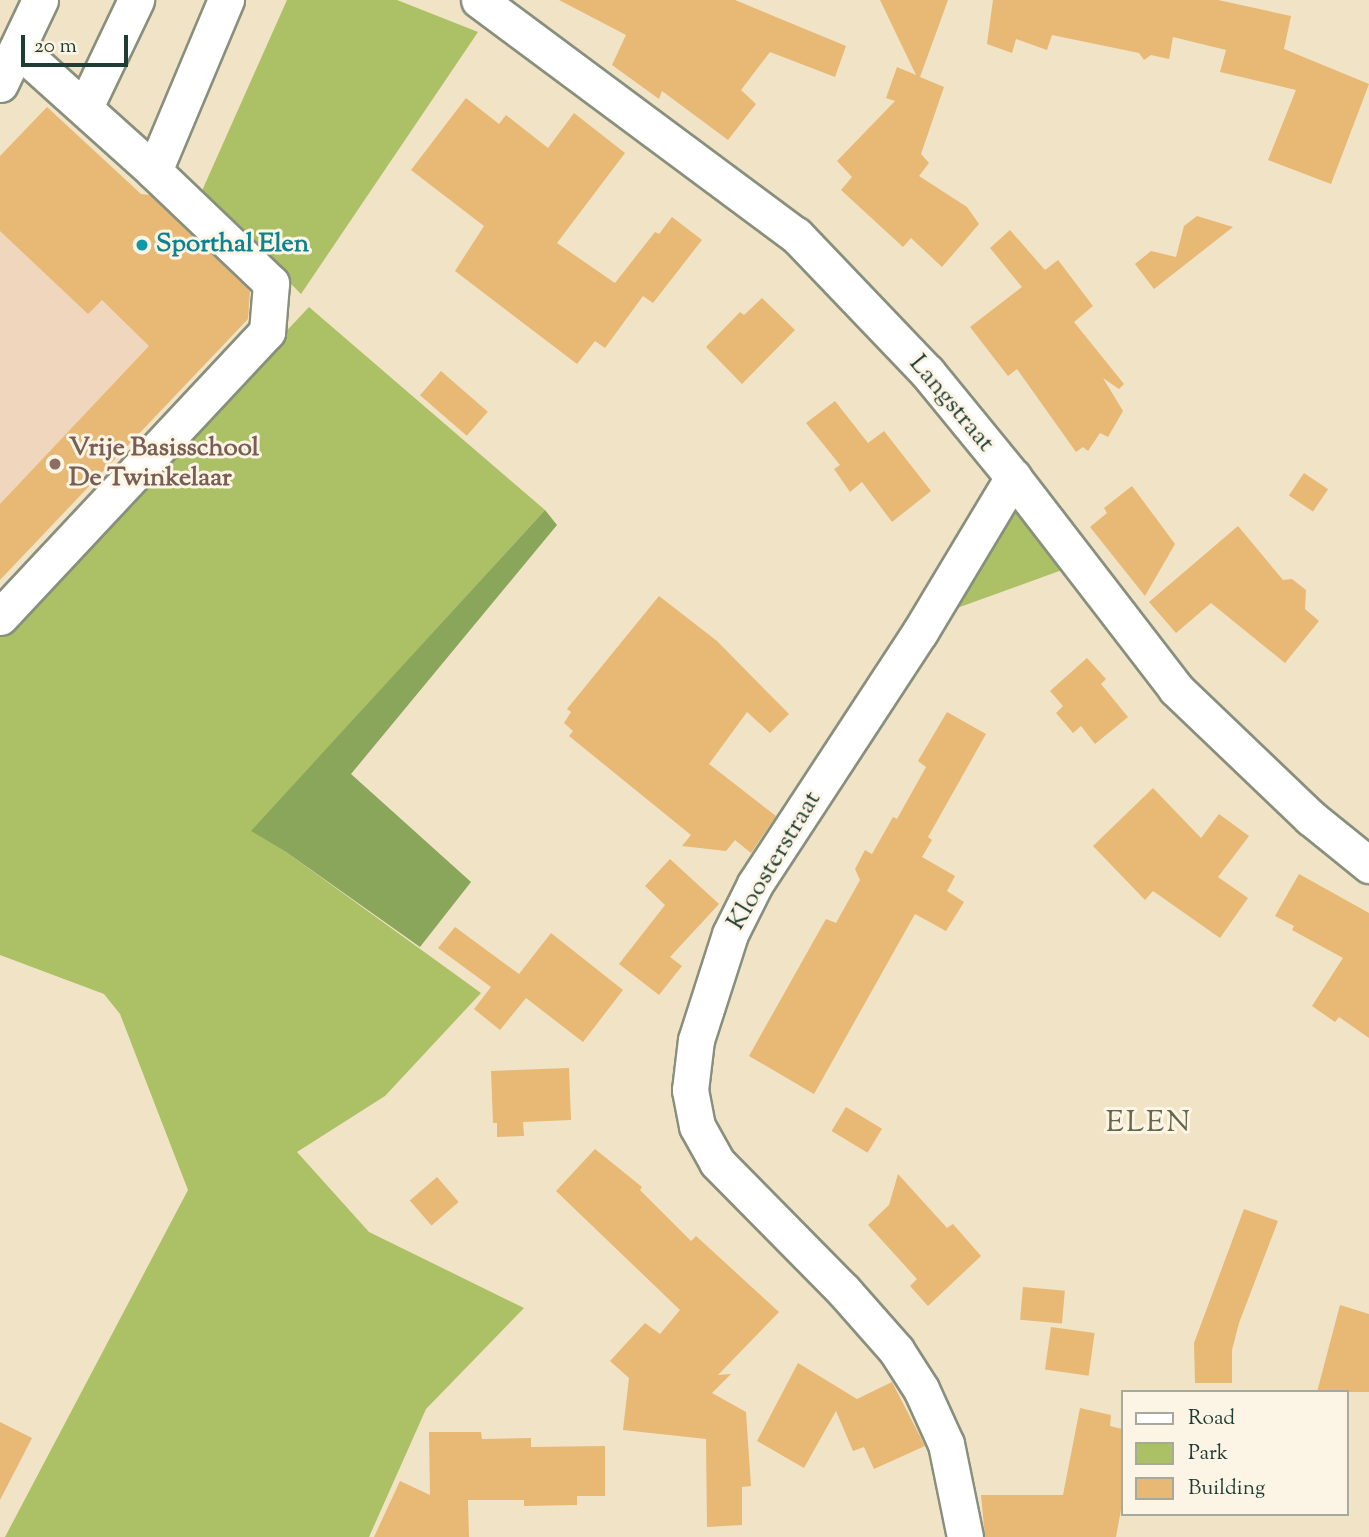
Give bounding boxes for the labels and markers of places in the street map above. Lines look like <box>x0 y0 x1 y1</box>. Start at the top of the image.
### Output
place label: Sporthal Elen <box>156 229 309 261</box>
marker: Sporthal Elen <box>134 237 150 253</box>
place label: Vrije Basisschool De Twinkelaar <box>69 433 259 494</box>
marker: Vrije Basisschool De Twinkelaar <box>47 456 63 472</box>

